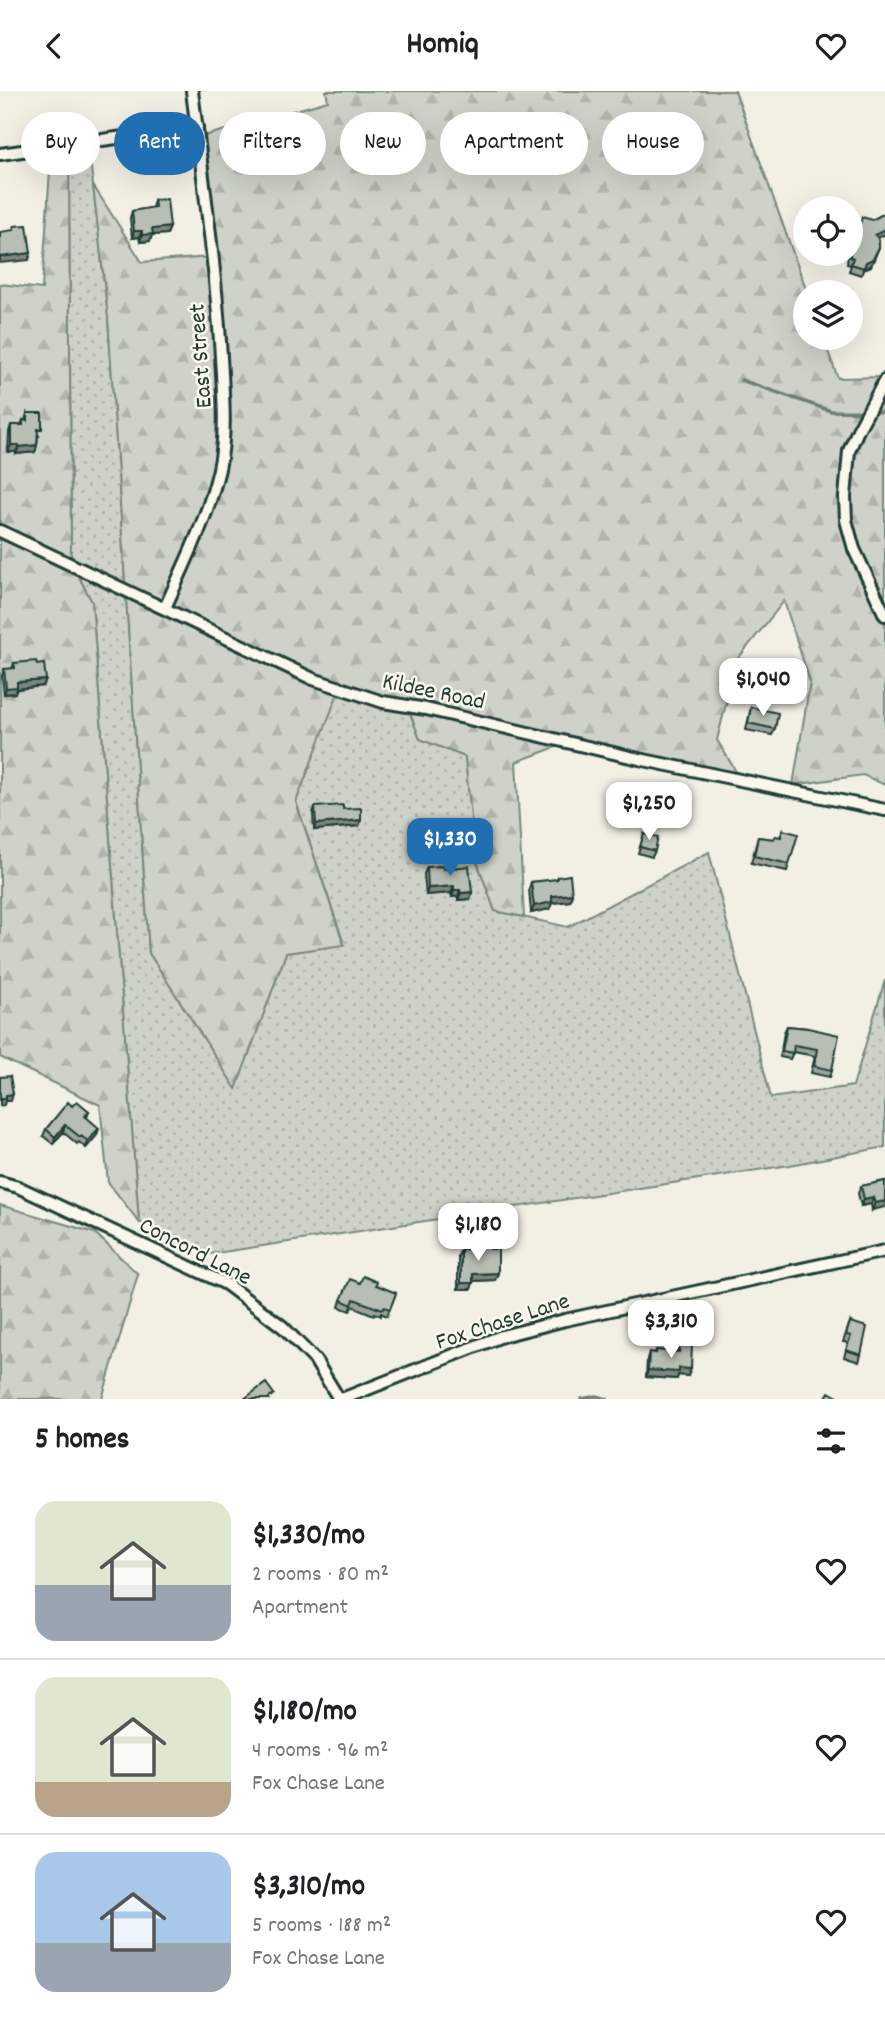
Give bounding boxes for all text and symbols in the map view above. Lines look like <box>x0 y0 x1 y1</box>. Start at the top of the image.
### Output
text: Homiq <box>406 23 479 69</box>
icon: back <box>35 27 73 65</box>
icon: heart <box>812 27 850 65</box>
chip: Buy <box>21 112 100 175</box>
chip: Rent <box>114 112 205 175</box>
chip: Filters <box>219 112 326 175</box>
chip: New <box>340 112 426 175</box>
chip: Apartment <box>440 112 588 175</box>
chip: House <box>602 112 704 175</box>
map controls <box>793 196 863 350</box>
button: locate <box>793 196 863 266</box>
button: layers <box>793 280 863 350</box>
street label: East Street <box>181 302 223 409</box>
pin: $1,040 <box>706 659 820 718</box>
text: $1,040 <box>735 664 791 697</box>
street label: Kildee Road <box>379 665 488 720</box>
pin: $1,250 <box>592 783 706 842</box>
text: $1,250 <box>622 788 676 821</box>
pin: $1,330 <box>393 819 507 878</box>
text: $1,330 <box>423 824 477 857</box>
pin: $1,180 <box>421 1203 535 1263</box>
text: $1,180 <box>454 1209 502 1242</box>
street label: Concord Lane <box>132 1210 257 1296</box>
street label: Fox Chase Lane <box>432 1285 574 1360</box>
pin: $3,310 <box>614 1301 728 1360</box>
text: $3,310 <box>644 1306 698 1339</box>
text: 5 homes <box>35 1420 129 1463</box>
icon: filters <box>812 1422 850 1460</box>
text: $1,330/mo <box>252 1516 365 1559</box>
icon: home <box>91 1529 175 1613</box>
icon: heart <box>812 1552 850 1590</box>
text: 2 rooms · 80 m² <box>252 1559 389 1592</box>
text: Apartment <box>252 1592 348 1625</box>
text: $1,180/mo <box>252 1692 357 1735</box>
icon: home <box>91 1705 175 1789</box>
icon: heart <box>812 1728 850 1766</box>
text: 4 rooms · 96 m² <box>252 1735 388 1768</box>
text: Fox Chase Lane <box>252 1768 385 1801</box>
text: $3,310/mo <box>252 1867 365 1910</box>
icon: home <box>91 1880 175 1964</box>
icon: heart <box>812 1903 850 1941</box>
text: 5 rooms · 188 m² <box>252 1910 391 1943</box>
text: Fox Chase Lane <box>252 1943 385 1976</box>

